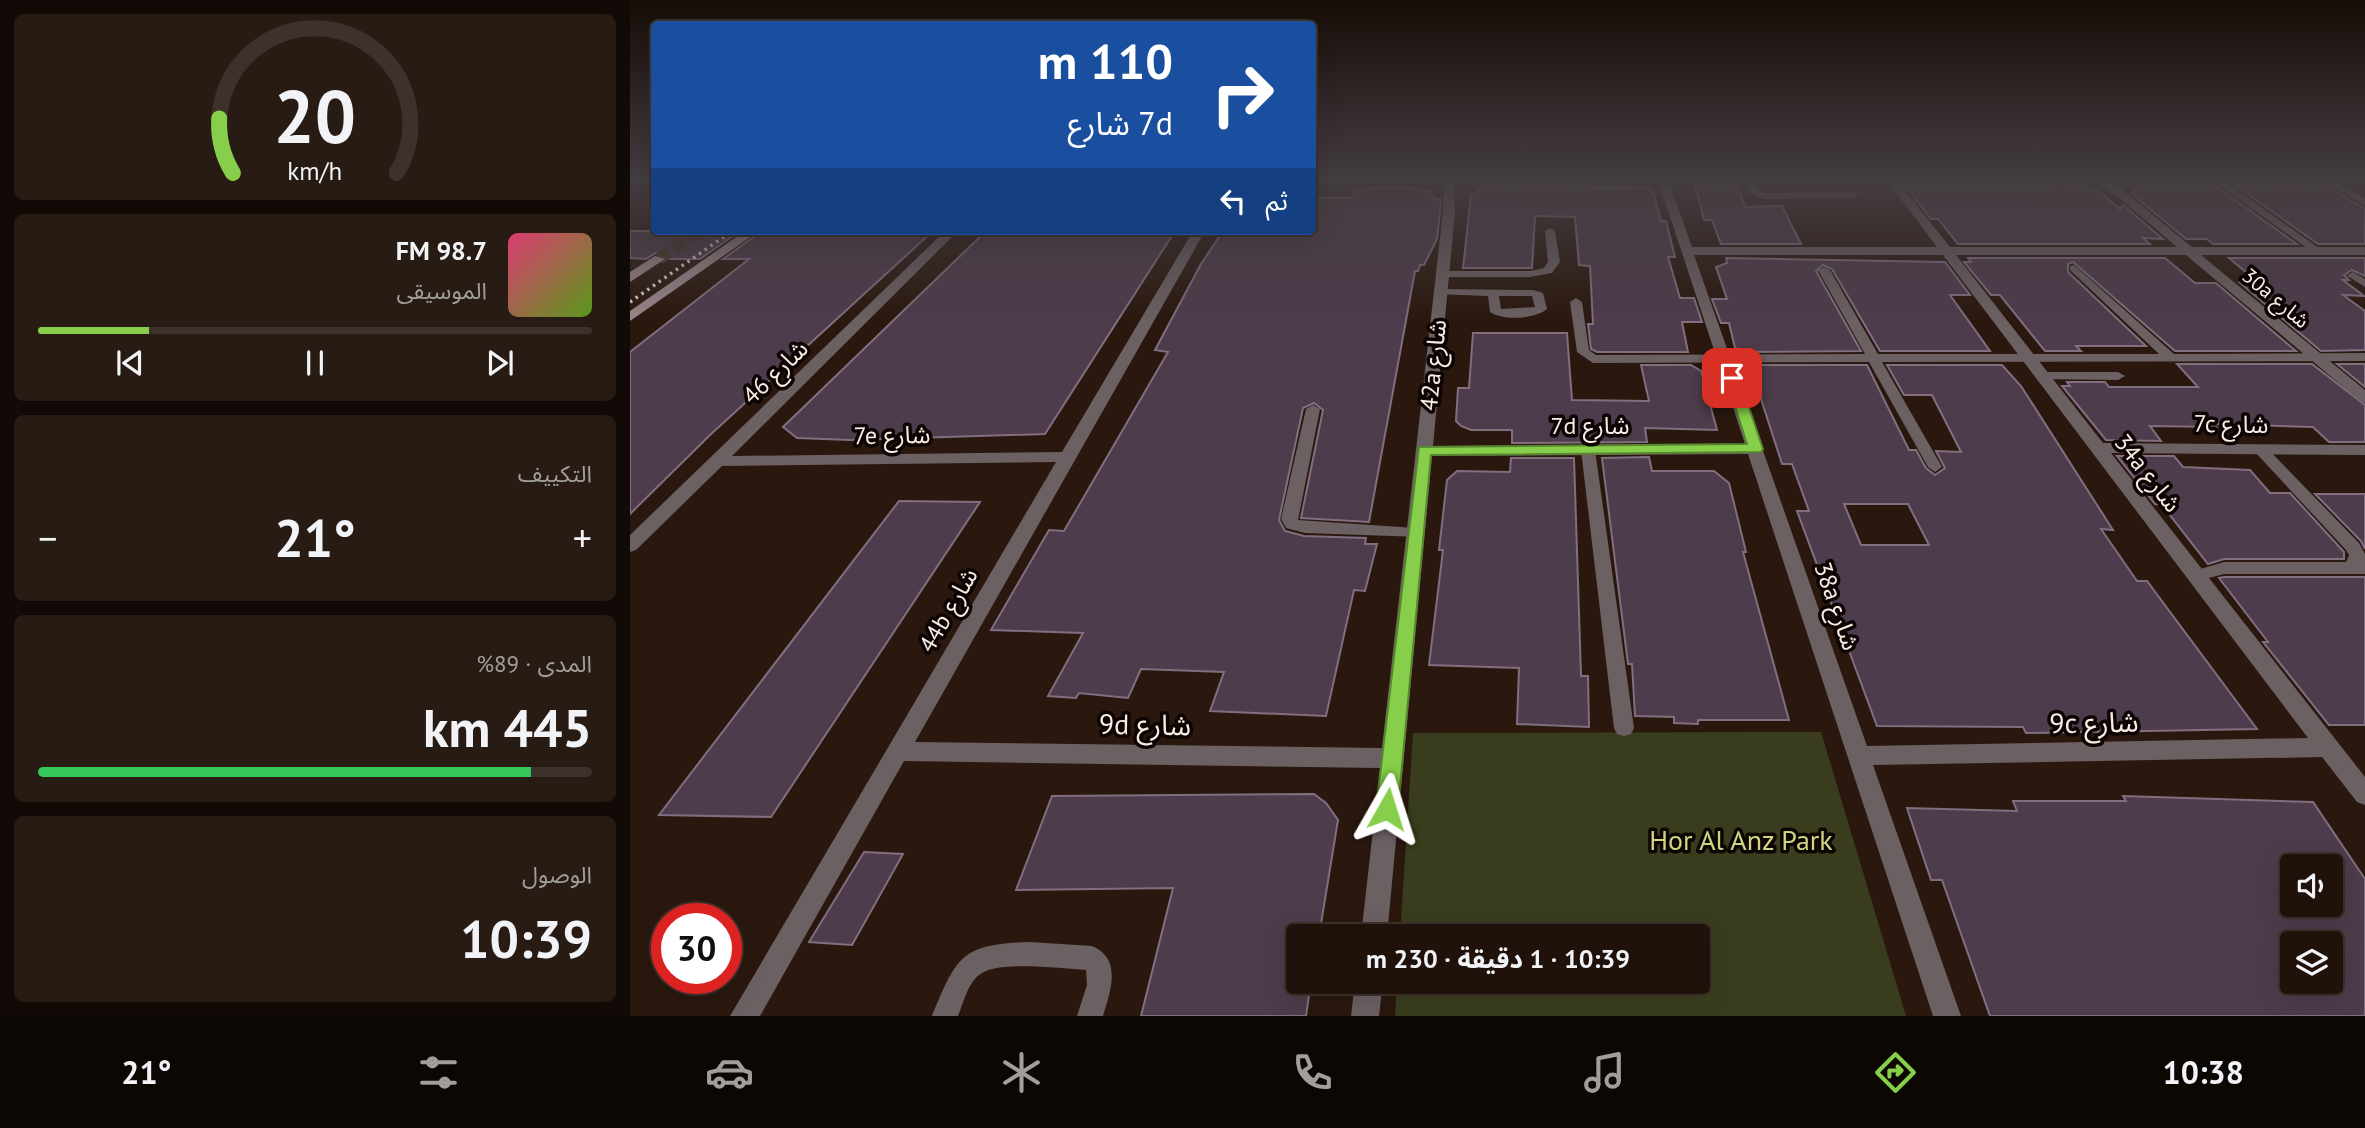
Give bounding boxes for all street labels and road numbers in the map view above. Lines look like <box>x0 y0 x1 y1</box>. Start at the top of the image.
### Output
street label: 30a شارع <box>2235 262 2315 336</box>
street label: 42a شارع <box>1413 318 1455 412</box>
street label: شارع 46 <box>736 333 816 412</box>
street label: 7c شارع <box>2193 408 2269 442</box>
street label: 7d شارع <box>1550 410 1630 443</box>
street label: 7e شارع <box>853 419 931 453</box>
street label: 34a شارع <box>2106 427 2188 520</box>
street label: 38a شارع <box>1806 558 1867 655</box>
street label: 44b شارع <box>911 562 986 659</box>
street label: 9c شارع <box>2049 703 2139 744</box>
street label: 9d شارع <box>1098 705 1192 746</box>

